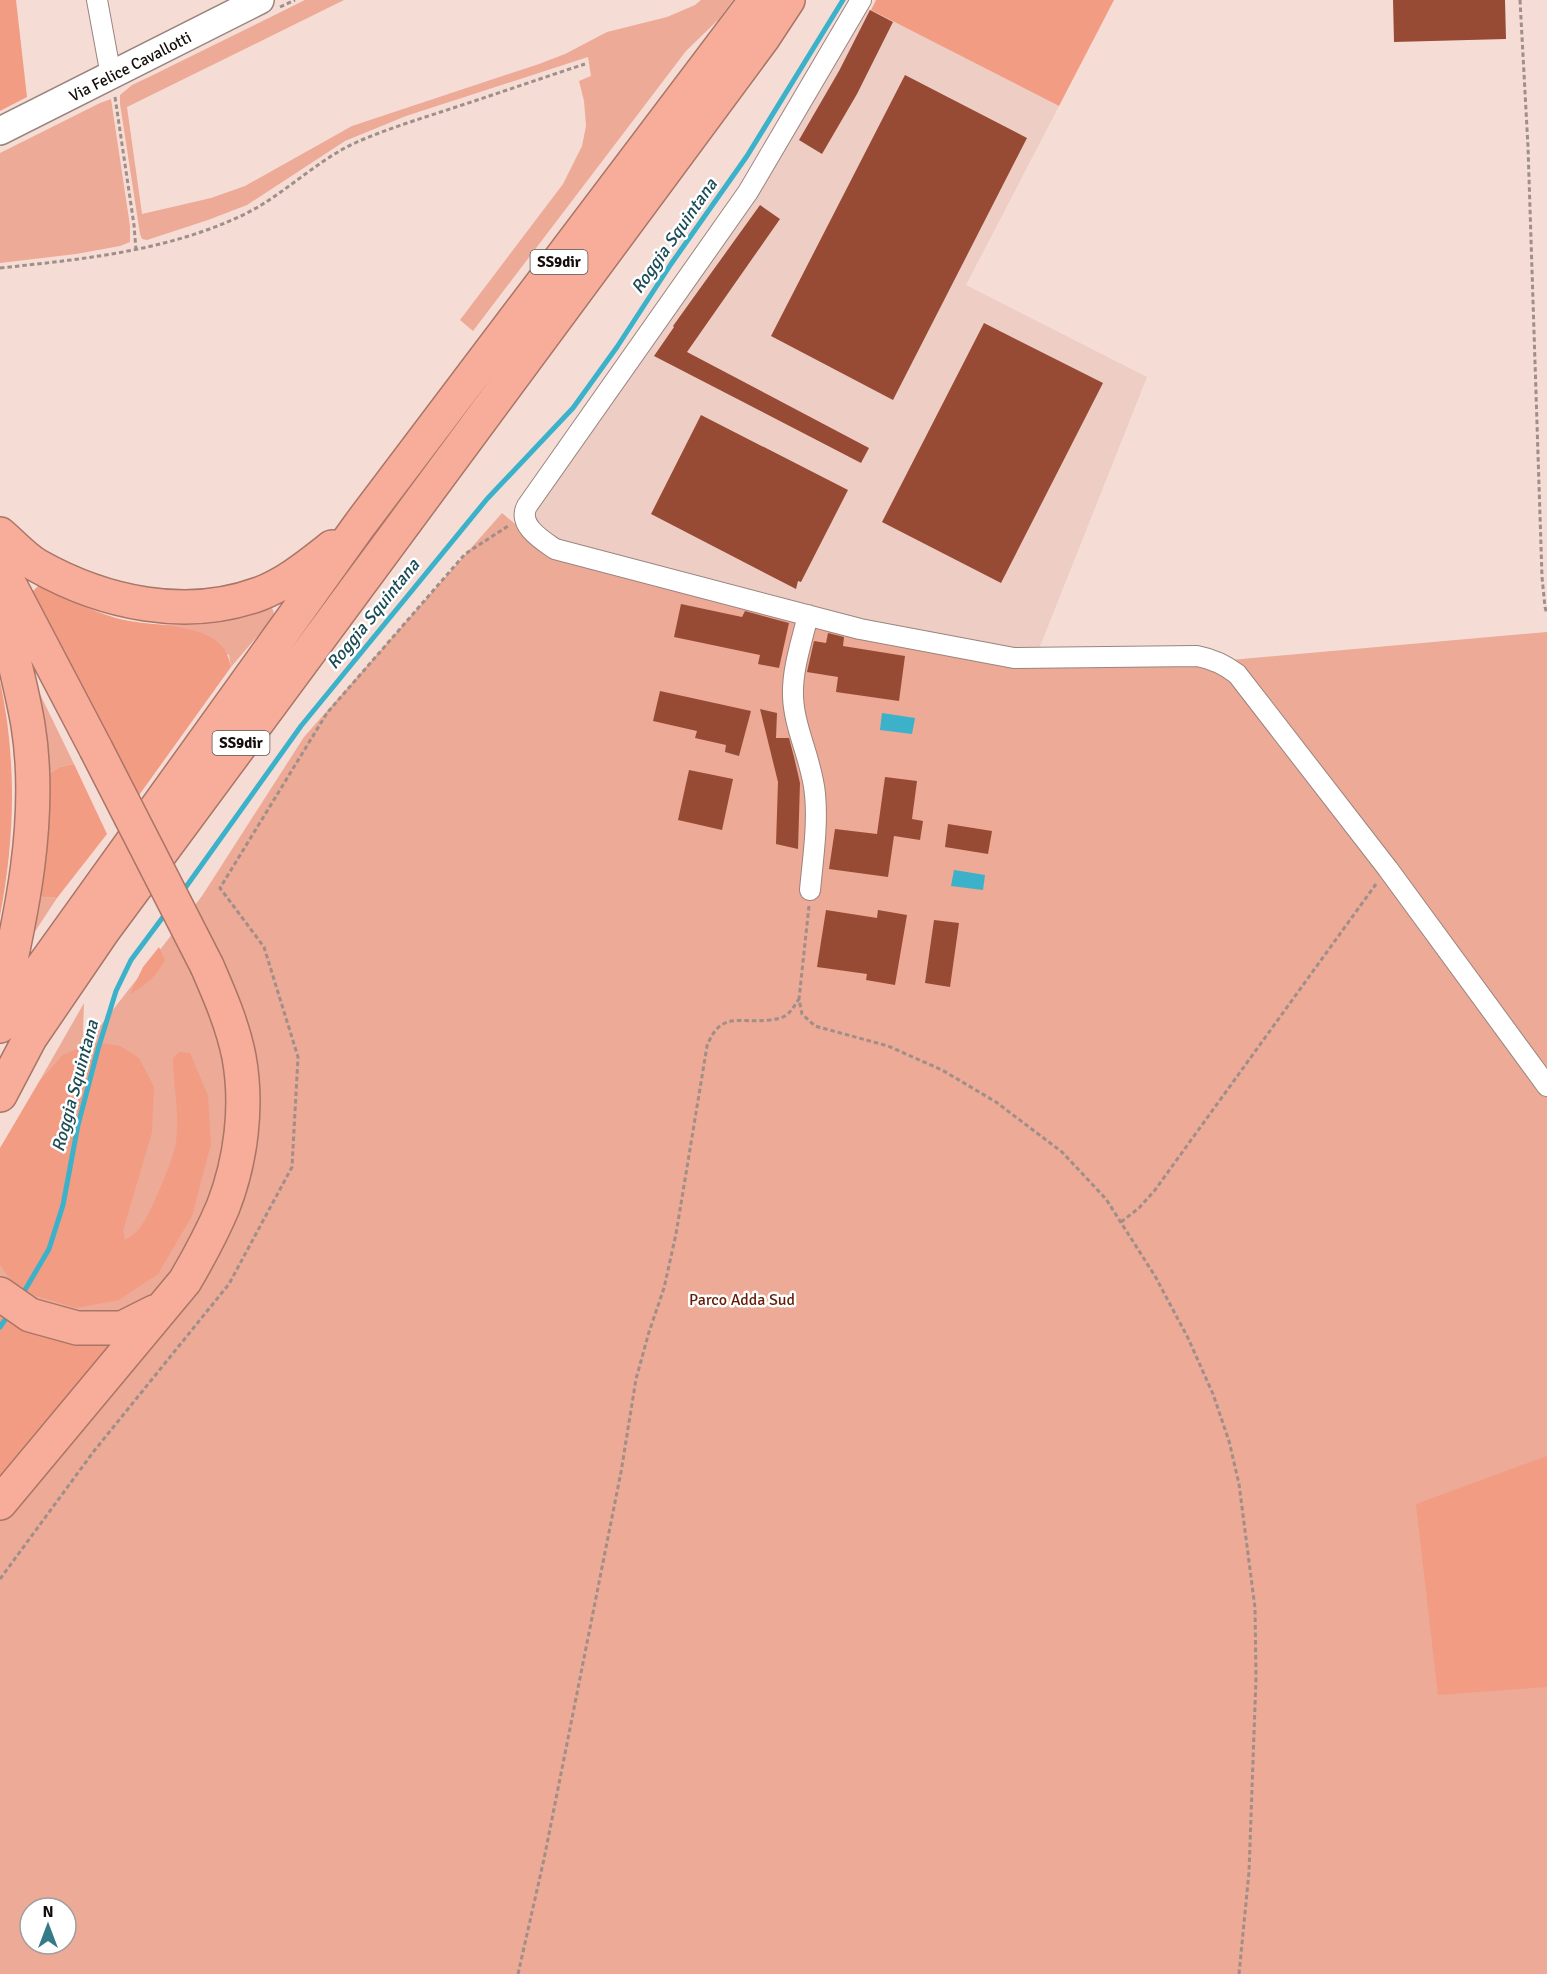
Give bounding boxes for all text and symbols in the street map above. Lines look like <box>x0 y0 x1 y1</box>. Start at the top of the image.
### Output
street label: Via Felice Cavallotti <box>66 27 195 106</box>
water label: Roggia Squintana <box>626 174 722 298</box>
road number: SS9dir <box>530 250 588 274</box>
water label: Roggia Squintana <box>322 554 425 673</box>
road number: SS9dir <box>212 731 270 755</box>
water label: Roggia Squintana <box>47 1017 103 1154</box>
park label: Parco Adda Sud <box>689 1290 795 1310</box>
north arrow <box>18 1896 78 1956</box>
text: N <box>42 1902 54 1922</box>

